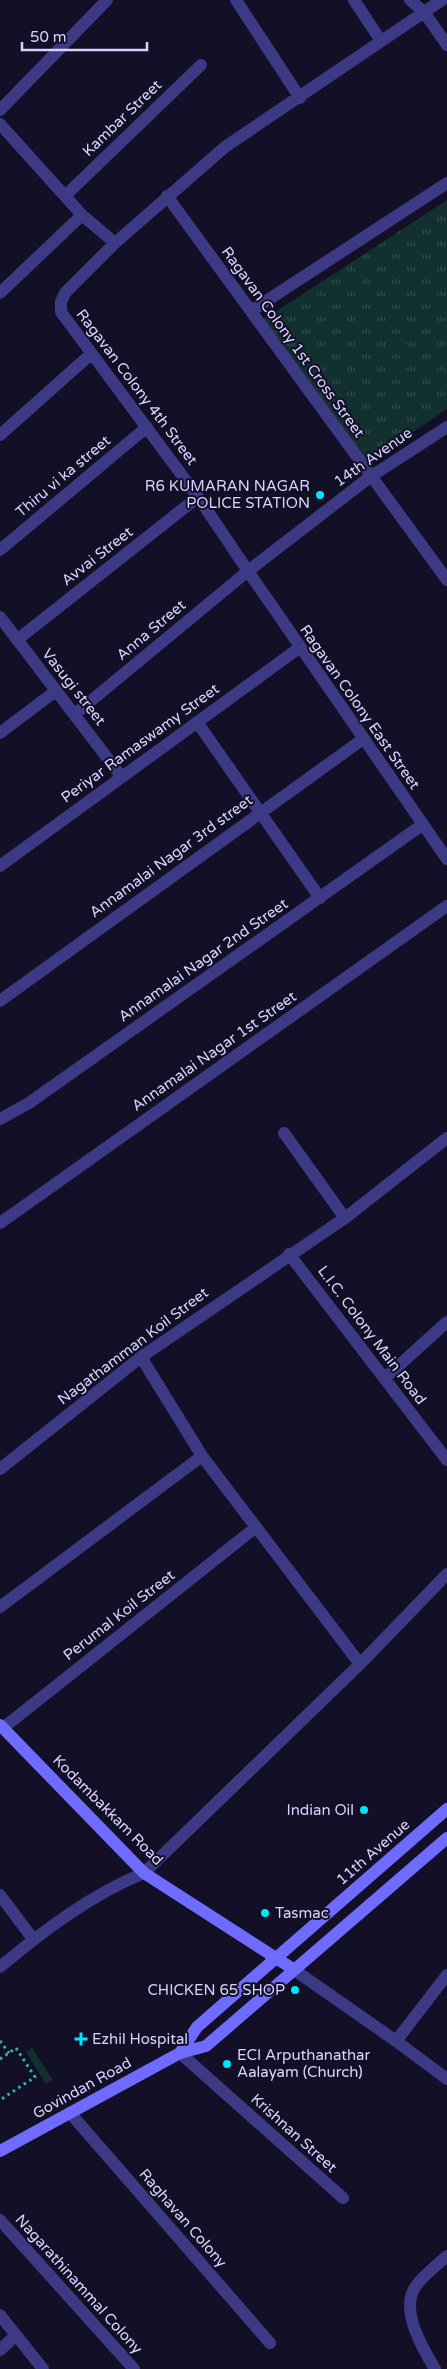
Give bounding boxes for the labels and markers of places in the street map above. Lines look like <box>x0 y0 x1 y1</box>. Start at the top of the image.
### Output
place label: R6 KUMARAN NAGAR POLICE STATION <box>145 477 310 512</box>
marker: R6 KUMARAN NAGAR POLICE STATION <box>314 489 326 501</box>
place label: Indian Oil <box>287 1801 354 1819</box>
marker: Indian Oil <box>358 1804 370 1816</box>
place label: Tasmac <box>275 1904 329 1922</box>
marker: Tasmac <box>259 1907 271 1919</box>
place label: CHICKEN 65 SHOP <box>147 1981 285 1999</box>
marker: CHICKEN 65 SHOP <box>289 1984 301 1996</box>
place label: Ezhil Hospital <box>92 2030 188 2048</box>
marker: Ezhil Hospital <box>74 2032 88 2046</box>
place label: ECI Arputhanathar Aalayam (Church) <box>237 2046 370 2081</box>
marker: ECI Arputhanathar Aalayam (Church) <box>221 2058 233 2070</box>

